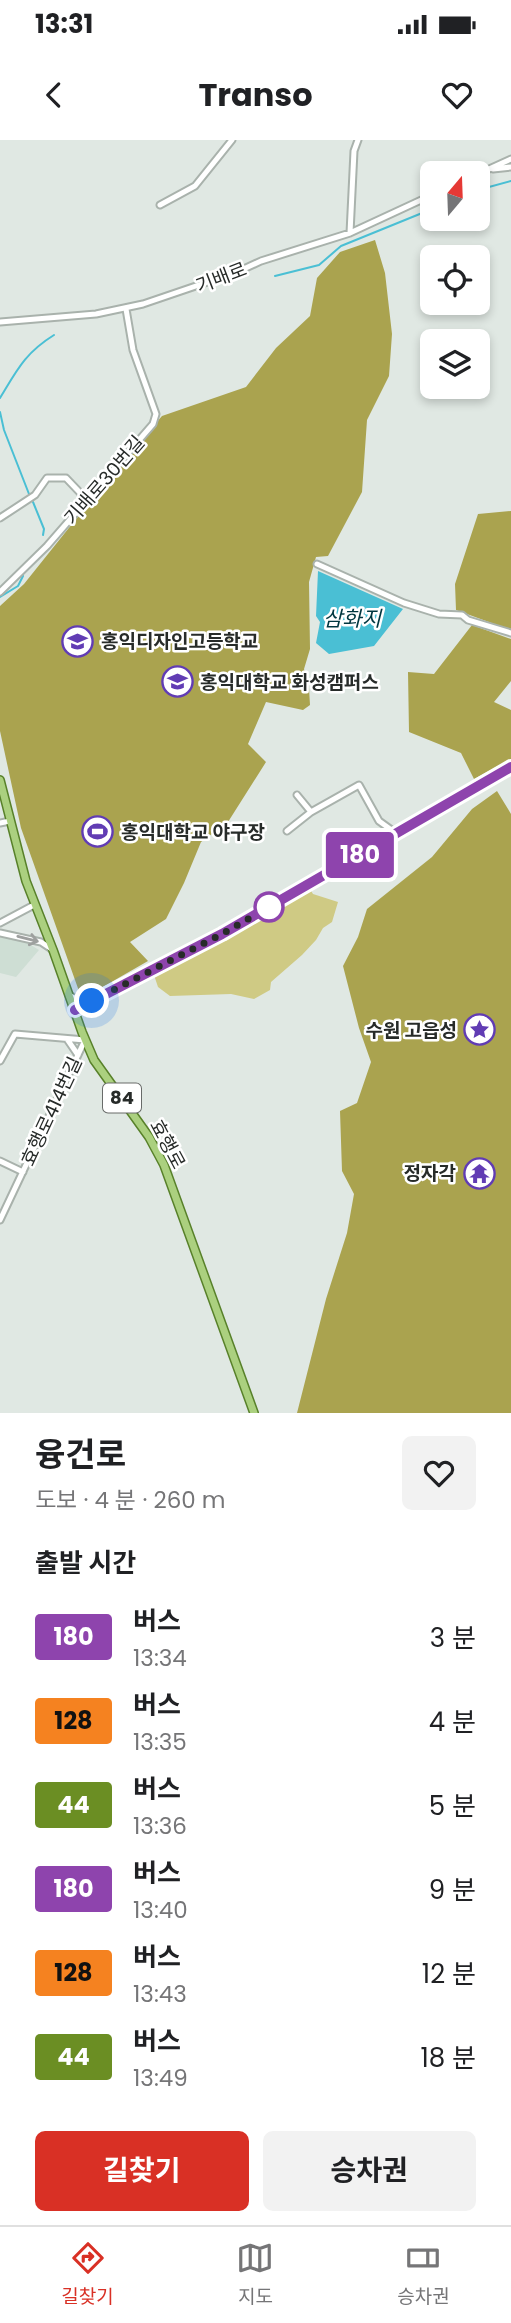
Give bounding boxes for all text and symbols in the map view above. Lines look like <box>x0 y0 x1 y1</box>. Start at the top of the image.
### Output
text: 13:31 <box>35 6 93 42</box>
text: Transo <box>198 72 313 117</box>
icon: back <box>35 76 73 114</box>
icon: heart <box>438 76 476 114</box>
north arrow <box>420 161 490 231</box>
map controls <box>420 161 490 399</box>
button: locate <box>420 245 490 315</box>
street label: 기배로 <box>192 255 251 299</box>
button: layers <box>420 329 490 399</box>
street label: 기배로30번길 <box>58 430 151 531</box>
water label: 삼화지 <box>323 604 383 633</box>
school or university icon: 홍익디자인고등학교 <box>61 624 95 658</box>
place label: 홍익디자인고등학교 <box>101 628 258 655</box>
school or university icon: 홍익대학교 화성캠퍼스 <box>160 665 194 699</box>
place label: 홍익대학교 화성캠퍼스 <box>200 669 379 696</box>
sports icon: 홍익대학교 야구장 <box>81 815 115 849</box>
place label: 홍익대학교 야구장 <box>121 819 265 846</box>
line badge: 180 <box>320 832 400 878</box>
text: 180 <box>340 838 380 871</box>
unlabelled marker <box>254 892 284 922</box>
one-way arrow <box>16 932 39 946</box>
your location <box>74 983 109 1018</box>
place icon: 수원 고읍성 <box>463 1013 497 1047</box>
place label: 수원 고읍성 <box>366 1017 457 1044</box>
street label: 효행로414번길 <box>14 1052 88 1170</box>
road number: 84 <box>103 1084 141 1113</box>
street label: 효행로 <box>143 1115 192 1174</box>
temple icon: 정자각 <box>462 1156 496 1190</box>
place label: 정자각 <box>404 1160 456 1187</box>
text: 융건로 <box>35 1431 126 1478</box>
button: heart <box>402 1436 476 1510</box>
text: 도보 · 4 분 · 260 m <box>35 1484 226 1516</box>
text: 출발 시간 <box>35 1545 136 1581</box>
text: 버스 <box>133 1603 181 1639</box>
text: 180 <box>53 1620 94 1653</box>
text: 3 분 <box>430 1620 476 1656</box>
text: 13:34 <box>133 1642 187 1674</box>
text: 버스 <box>133 1687 181 1723</box>
text: 128 <box>54 1704 93 1737</box>
text: 4 분 <box>429 1704 476 1740</box>
text: 13:35 <box>133 1726 187 1758</box>
text: 버스 <box>133 1771 181 1807</box>
text: 44 <box>57 1788 90 1821</box>
text: 5 분 <box>429 1788 476 1824</box>
text: 13:36 <box>133 1810 187 1842</box>
text: 버스 <box>133 1855 181 1891</box>
text: 180 <box>53 1872 94 1905</box>
text: 9 분 <box>429 1872 476 1908</box>
text: 13:40 <box>133 1894 188 1926</box>
text: 버스 <box>133 1939 181 1975</box>
text: 128 <box>54 1956 93 1989</box>
text: 12 분 <box>422 1956 476 1992</box>
text: 13:43 <box>133 1978 187 2010</box>
text: 버스 <box>133 2023 181 2059</box>
text: 44 <box>57 2040 90 2073</box>
text: 18 분 <box>420 2040 476 2076</box>
text: 13:49 <box>133 2062 188 2094</box>
button: 길찾기 <box>35 2131 249 2211</box>
button: 승차권 <box>263 2131 476 2211</box>
tab: 길찾기 <box>61 2239 114 2311</box>
tab: 지도 <box>236 2239 274 2311</box>
tab: 승차권 <box>397 2239 450 2311</box>

